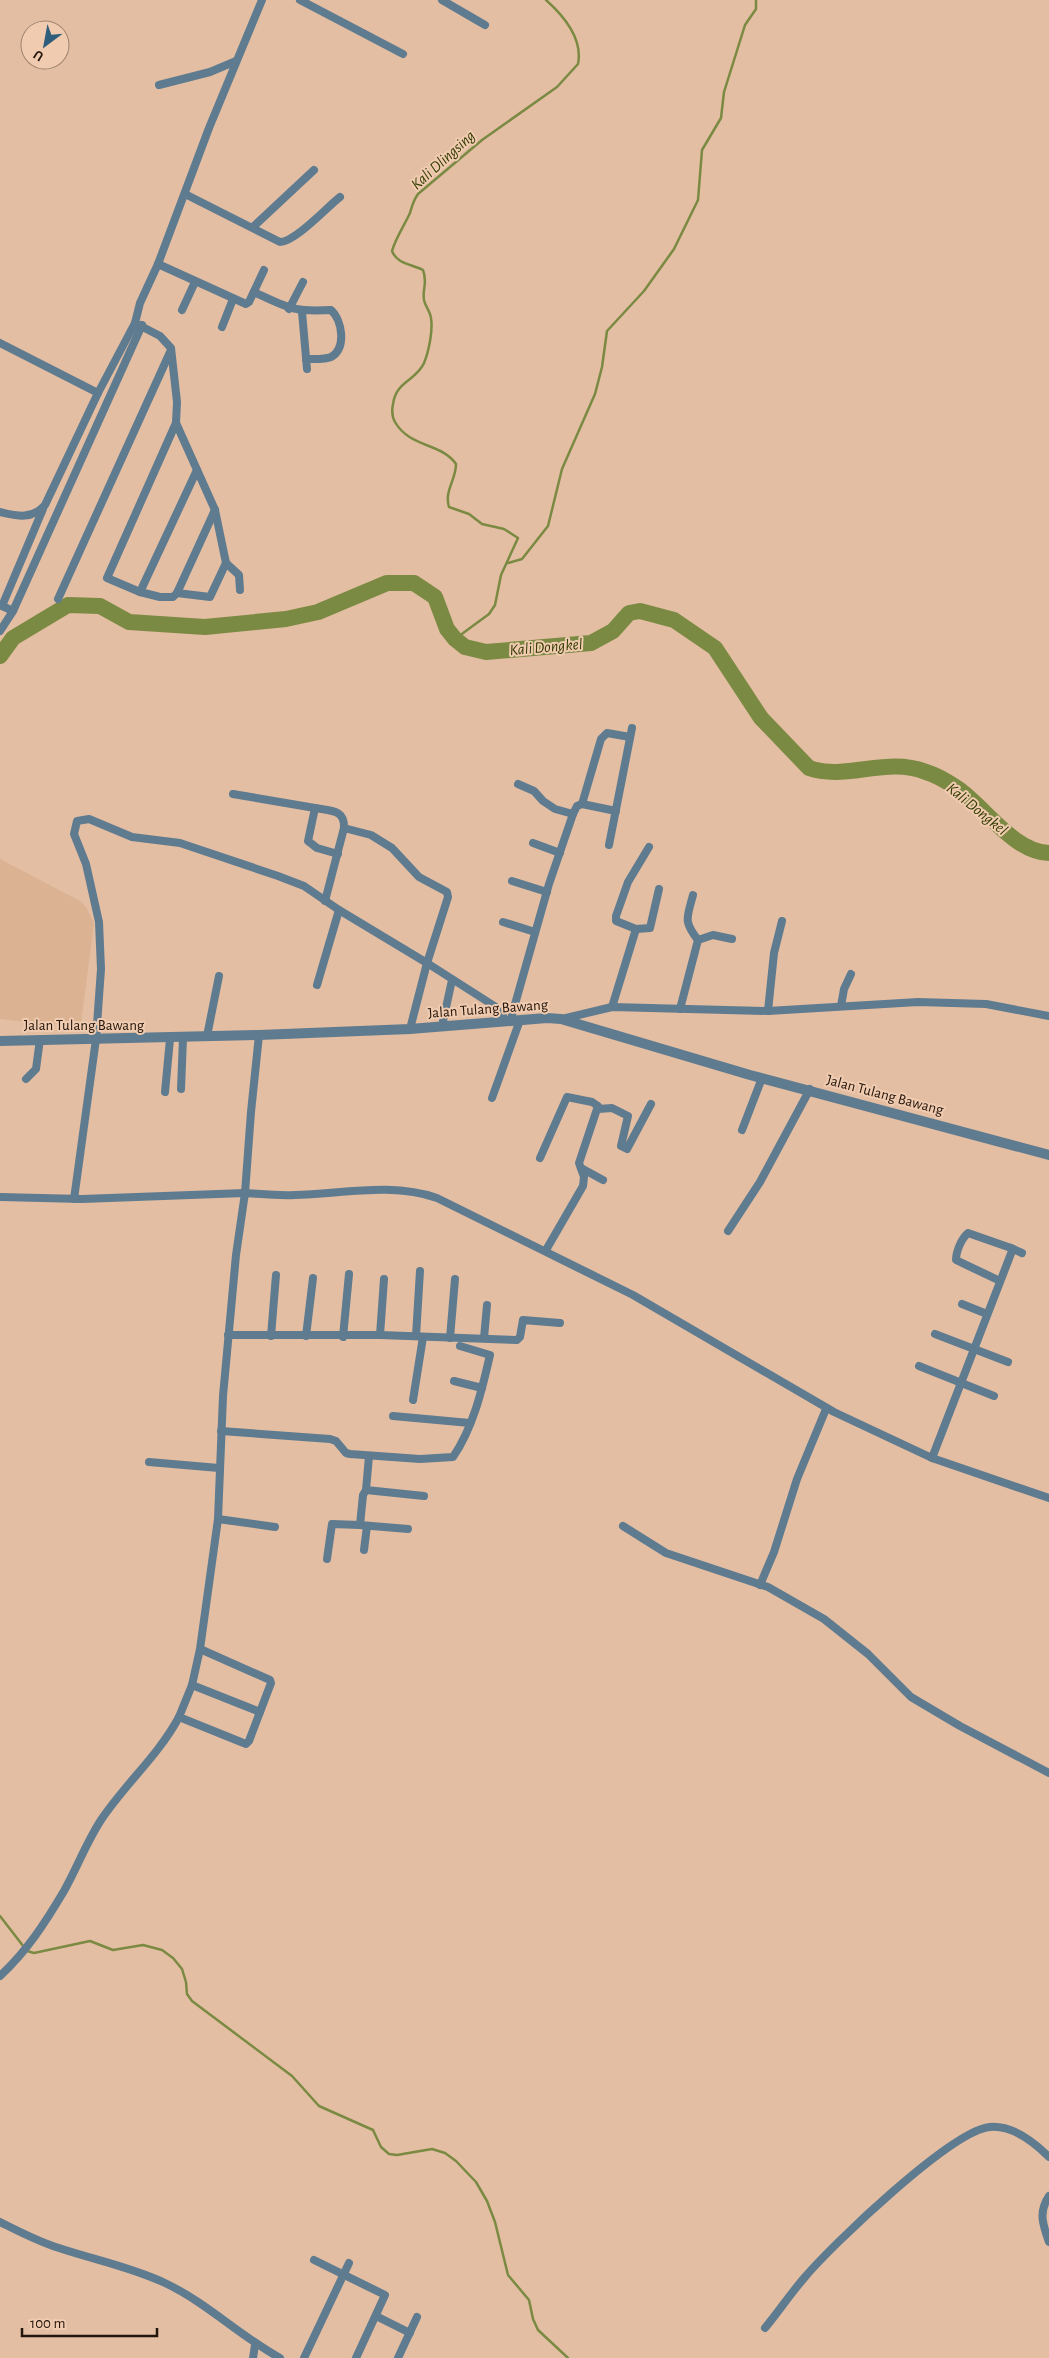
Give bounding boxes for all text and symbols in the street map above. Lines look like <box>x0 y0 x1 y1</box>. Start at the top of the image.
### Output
north arrow <box>20 20 70 70</box>
text: U <box>31 47 46 63</box>
water label: Kali Dlingsing <box>408 127 478 193</box>
water label: Kali Dongkel <box>509 636 583 658</box>
water label: Kali Dongkel <box>944 780 1010 838</box>
street label: Jalan Tulang Bawang <box>427 997 549 1021</box>
street label: Jalan Tulang Bawang <box>24 1018 145 1033</box>
street label: Jalan Tulang Bawang <box>825 1072 946 1118</box>
scale bar <box>22 2306 158 2338</box>
text: 100 m <box>30 2316 65 2331</box>

